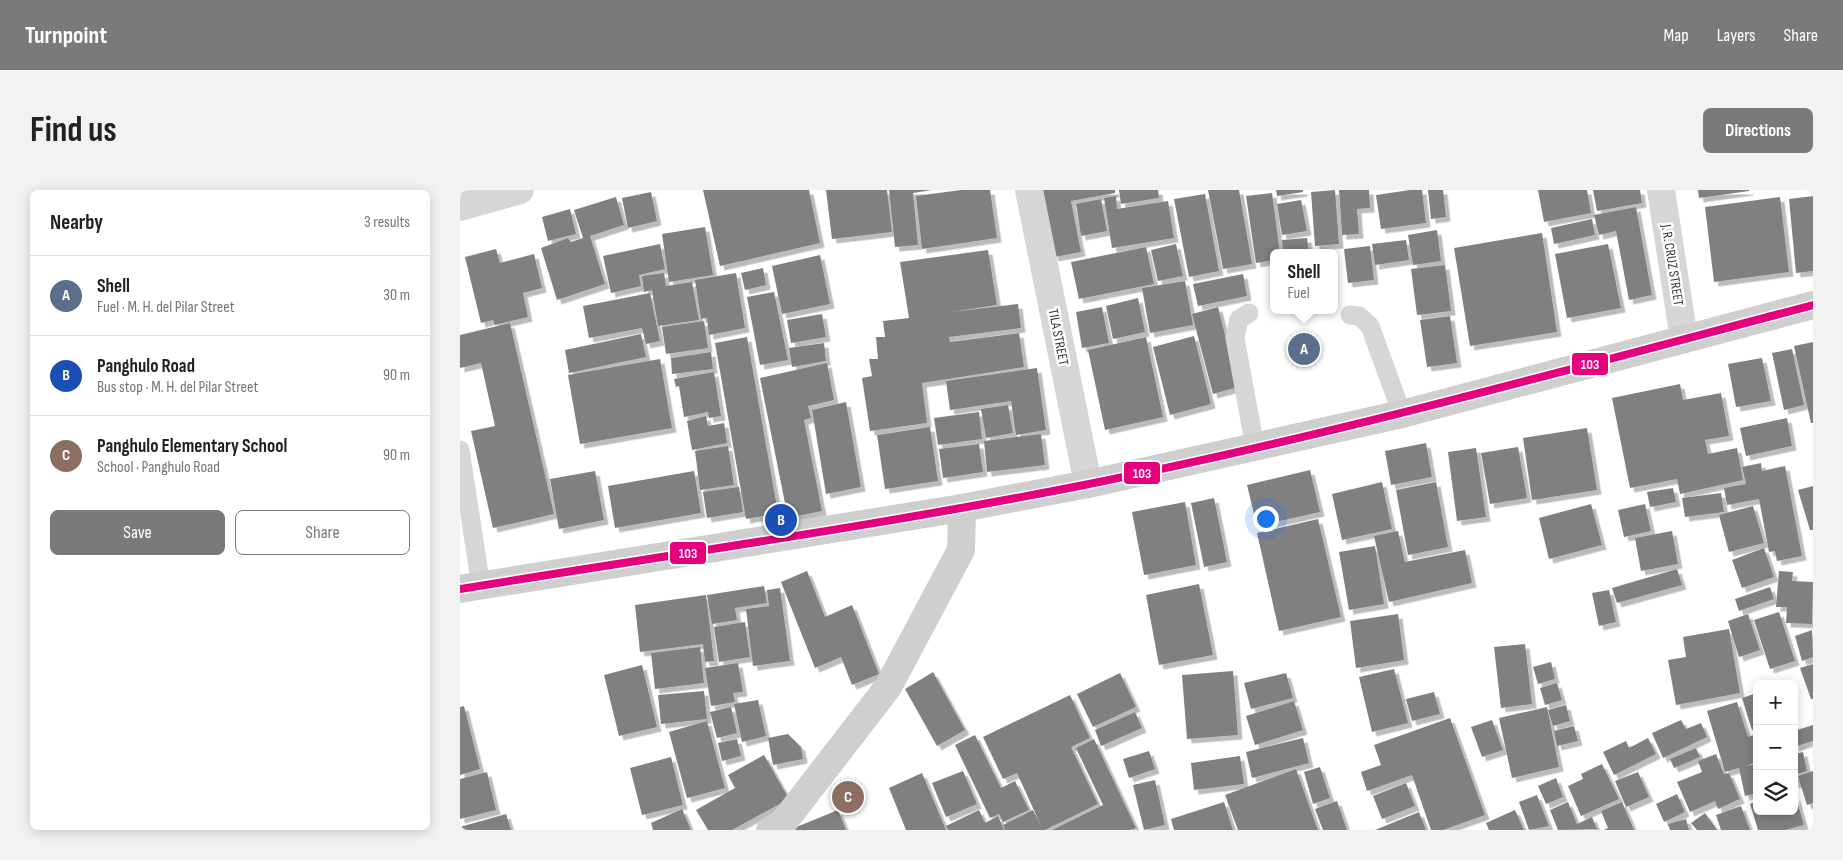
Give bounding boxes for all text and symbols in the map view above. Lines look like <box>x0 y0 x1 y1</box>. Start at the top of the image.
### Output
text: Turnpoint <box>25 21 107 50</box>
text: Map <box>1664 25 1689 46</box>
text: Layers <box>1717 25 1756 46</box>
text: Share <box>1784 25 1818 46</box>
button: Directions <box>1703 108 1813 153</box>
text: Find us <box>30 109 117 152</box>
text: Nearby <box>50 210 103 235</box>
text: 3 results <box>364 213 410 232</box>
street label: J. R. CRUZ STREET <box>1658 222 1687 307</box>
popup <box>1270 249 1338 314</box>
text: Shell <box>1288 261 1320 284</box>
text: Shell <box>97 275 130 298</box>
text: Fuel <box>1288 284 1310 303</box>
text: A <box>62 286 70 305</box>
text: 30 m <box>383 286 410 305</box>
text: Fuel · M. H. del Pilar Street <box>97 298 235 317</box>
street label: TILA STREET <box>1045 307 1072 367</box>
pin: A <box>1288 330 1320 368</box>
line badge: 103 <box>1571 352 1609 376</box>
text: Panghulo Road <box>97 355 195 378</box>
text: 103 <box>1581 356 1599 373</box>
text: B <box>62 366 70 385</box>
text: 90 m <box>383 366 410 385</box>
text: Bus stop · M. H. del Pilar Street <box>97 378 258 397</box>
text: Panghulo Elementary School <box>97 435 287 458</box>
text: C <box>62 446 70 465</box>
text: 90 m <box>383 446 410 465</box>
text: School · Panghulo Road <box>97 458 220 477</box>
line badge: 103 <box>1123 461 1161 485</box>
text: 103 <box>1133 465 1151 482</box>
pin: B <box>765 501 797 539</box>
your location <box>1253 506 1279 532</box>
button: Save <box>50 510 225 555</box>
button: Share <box>235 510 410 555</box>
line badge: 103 <box>669 541 707 565</box>
text: 103 <box>679 545 697 562</box>
map controls <box>1753 680 1798 815</box>
button: + <box>1753 680 1798 725</box>
button: − <box>1753 725 1798 770</box>
button: layers <box>1753 770 1798 815</box>
pin: C <box>832 778 864 816</box>

